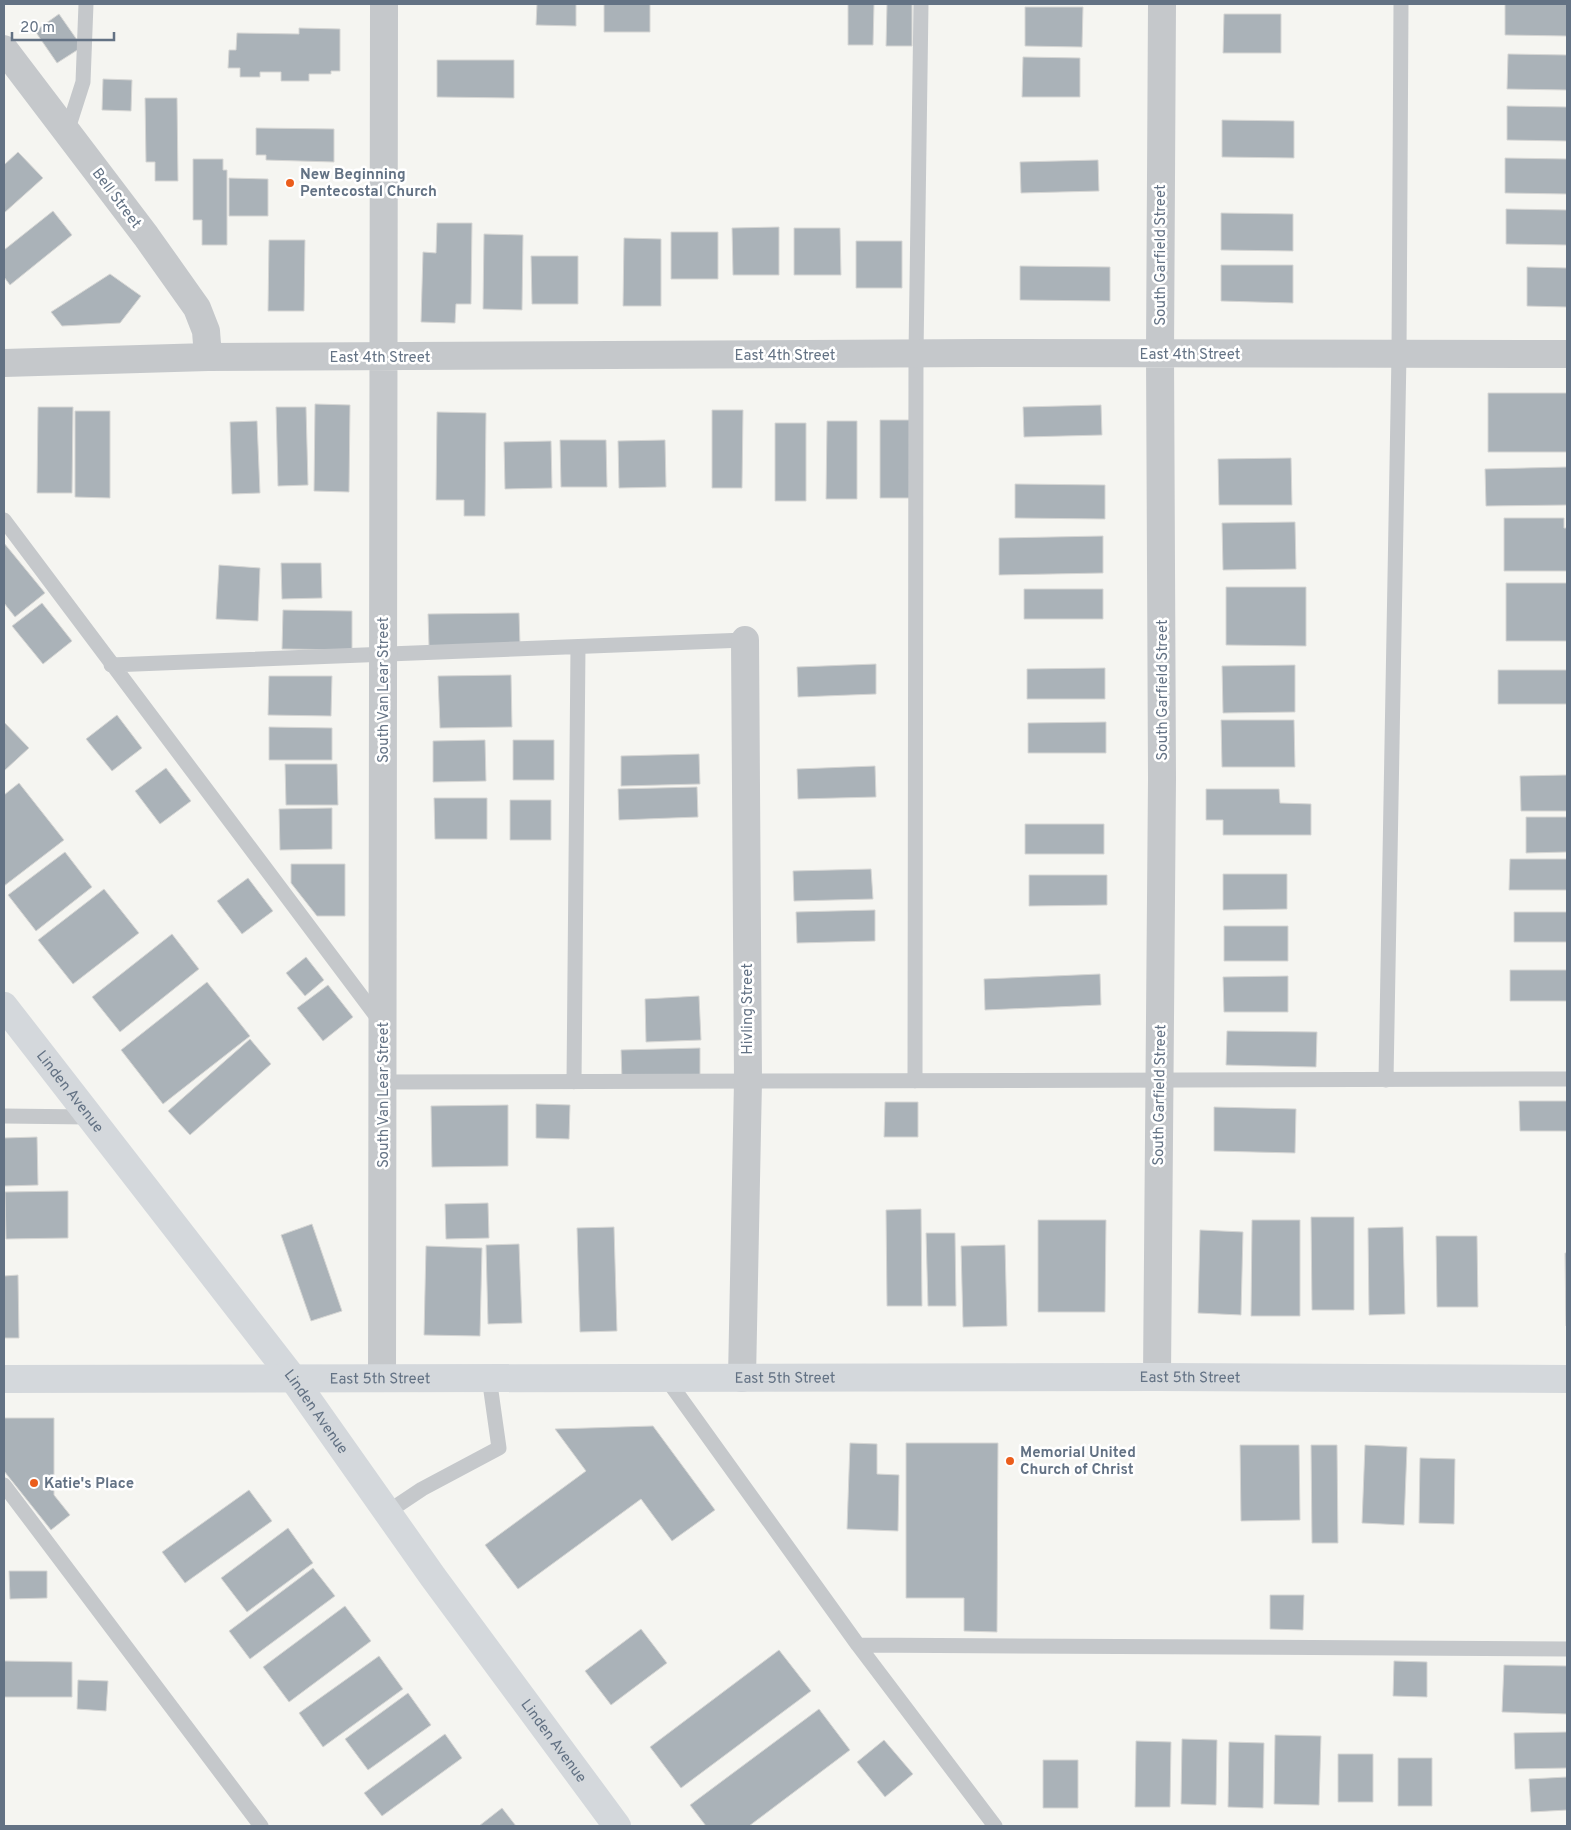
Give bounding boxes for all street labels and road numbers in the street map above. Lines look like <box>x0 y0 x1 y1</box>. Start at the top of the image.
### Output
street label: Bell Street <box>87 165 145 233</box>
street label: South Garfield Street <box>1152 184 1171 326</box>
street label: East 4th Street <box>1140 346 1240 365</box>
street label: East 4th Street <box>735 347 835 366</box>
street label: East 4th Street <box>330 349 430 368</box>
street label: South Van Lear Street <box>375 617 394 763</box>
street label: South Garfield Street <box>1154 619 1173 761</box>
street label: Hivling Street <box>739 963 758 1055</box>
street label: South Van Lear Street <box>375 1022 394 1168</box>
street label: South Garfield Street <box>1150 1024 1171 1166</box>
street label: Linden Avenue <box>31 1047 107 1137</box>
street label: Linden Avenue <box>279 1366 351 1458</box>
street label: East 5th Street <box>1140 1369 1240 1388</box>
street label: East 5th Street <box>330 1370 430 1389</box>
street label: East 5th Street <box>735 1370 835 1389</box>
street label: Linden Avenue <box>516 1696 590 1787</box>

